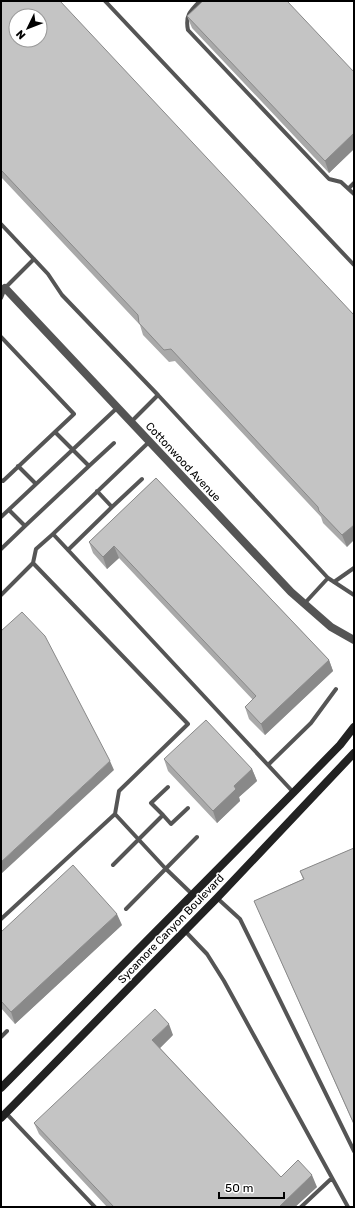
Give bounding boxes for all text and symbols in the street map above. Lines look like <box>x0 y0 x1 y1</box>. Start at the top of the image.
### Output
north arrow <box>8 8 48 48</box>
text: N <box>14 27 29 42</box>
street label: Cottonwood Avenue <box>143 420 223 504</box>
street label: Sycamore Canyon Boulevard <box>115 872 227 986</box>
scale bar <box>219 1174 284 1200</box>
text: 50 m <box>225 1181 253 1195</box>

